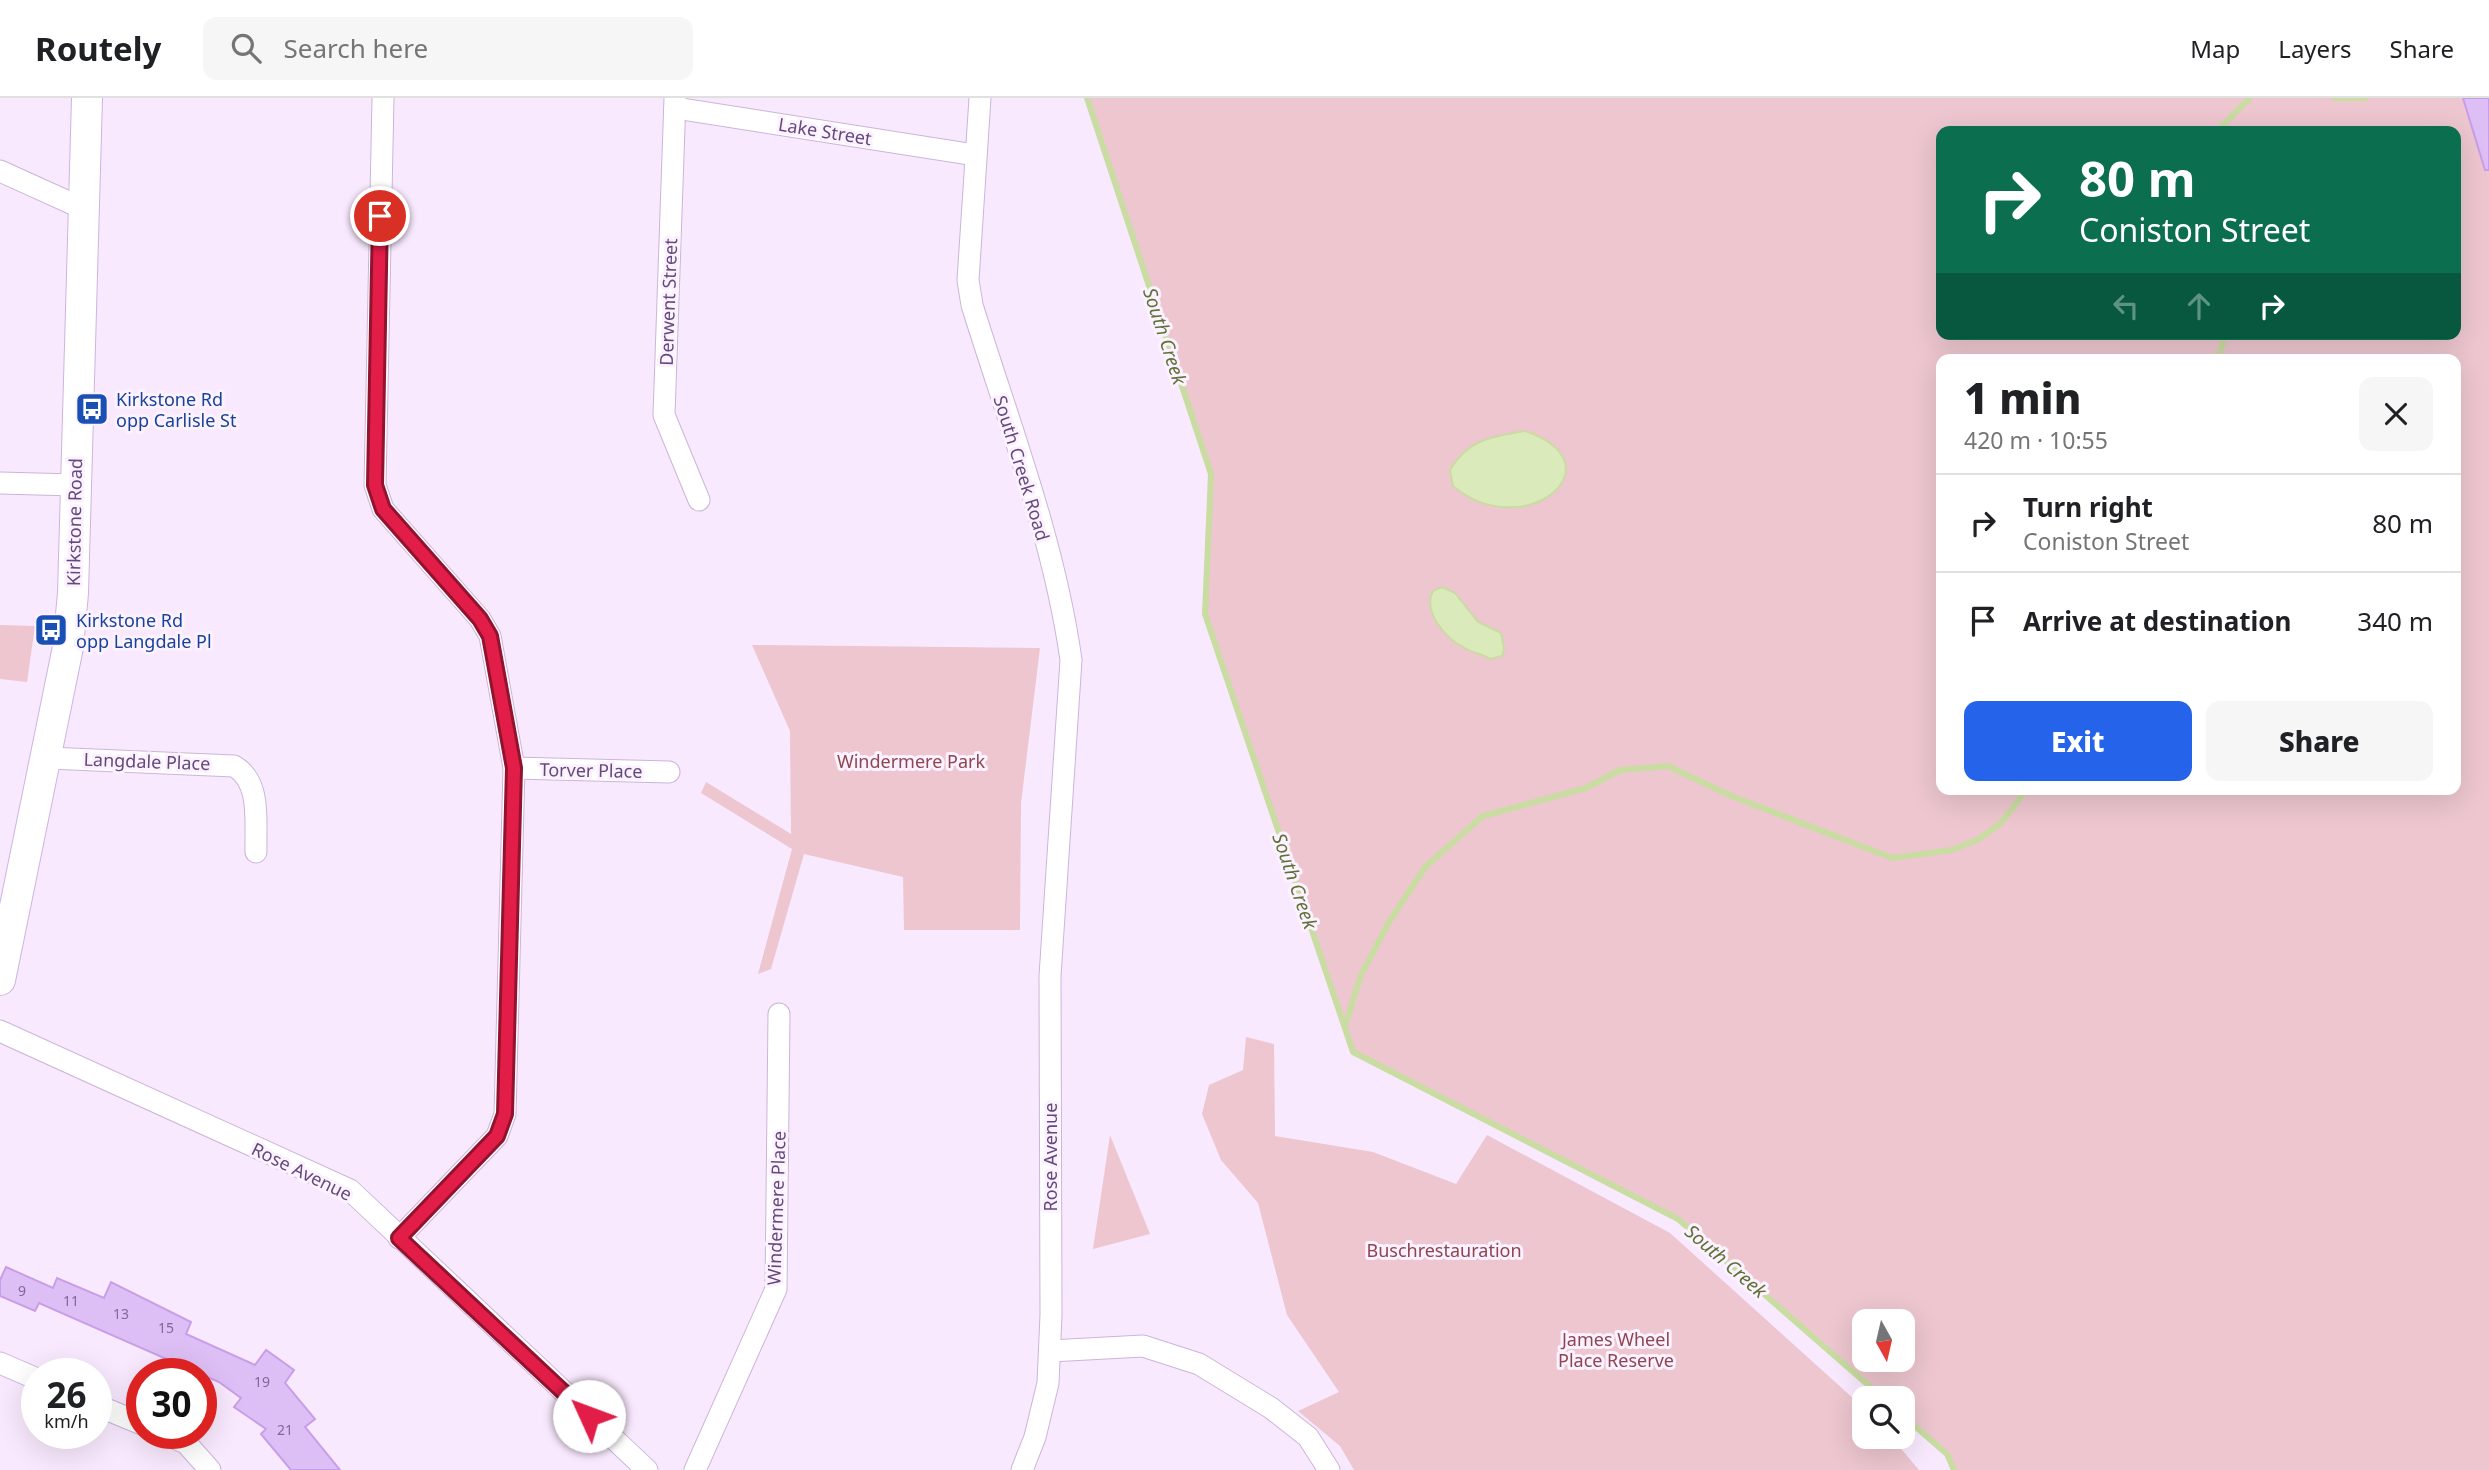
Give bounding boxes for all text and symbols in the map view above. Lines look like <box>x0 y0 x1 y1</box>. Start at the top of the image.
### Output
search box <box>203 17 693 80</box>
text: Routely <box>35 26 161 71</box>
icon: search <box>227 29 265 67</box>
text: Search here <box>283 30 428 66</box>
text: Map <box>2190 32 2240 65</box>
text: Layers <box>2278 32 2352 65</box>
text: Share <box>2390 32 2454 65</box>
street label: Lake Street <box>777 112 874 150</box>
text: 80 m <box>2079 145 2196 211</box>
icon: right <box>1964 154 2055 245</box>
pin <box>350 186 410 246</box>
icon: arrive <box>361 197 399 235</box>
text: Coniston Street <box>2079 208 2310 251</box>
street label: Derwent Street <box>654 237 682 366</box>
water label: South Creek <box>1137 284 1193 388</box>
icon: left <box>2107 287 2145 325</box>
icon: ahead <box>2180 287 2218 325</box>
icon: right <box>2253 287 2291 325</box>
text: 1 min <box>1964 369 2081 426</box>
button: close <box>2359 377 2433 451</box>
place label: Kirkstone Rd opp Carlisle St <box>116 387 237 432</box>
bus stop icon: Kirkstone Rd opp Carlisle St <box>73 390 111 428</box>
street label: South Creek Road <box>989 393 1055 543</box>
text: 420 m · 10:55 <box>1964 424 2108 456</box>
street label: Kirkstone Road <box>61 458 87 586</box>
text: Turn right <box>2023 489 2153 525</box>
icon: right <box>1964 504 2002 542</box>
text: 80 m <box>2372 505 2433 541</box>
text: Coniston Street <box>2023 525 2189 557</box>
icon: arrive <box>1964 602 2002 640</box>
text: Arrive at destination <box>2023 603 2292 639</box>
text: 340 m <box>2357 603 2433 639</box>
place label: Kirkstone Rd opp Langdale Pl <box>76 608 212 653</box>
bus stop icon: Kirkstone Rd opp Langdale Pl <box>32 611 70 649</box>
button: Exit <box>1964 701 2192 781</box>
button: Share <box>2206 701 2433 781</box>
street label: Langdale Place <box>83 747 211 775</box>
park label: Windermere Park <box>837 749 985 773</box>
street label: Torver Place <box>539 757 643 783</box>
water label: South Creek <box>1266 829 1324 933</box>
street label: Rose Avenue <box>1038 1103 1062 1211</box>
street label: Windermere Place <box>761 1130 791 1286</box>
street label: Rose Avenue <box>248 1136 356 1206</box>
water label: South Creek <box>1680 1218 1773 1304</box>
park label: Buschrestauration <box>1366 1238 1522 1262</box>
house number: 9 <box>18 1281 26 1300</box>
house number: 11 <box>63 1291 79 1310</box>
house number: 13 <box>113 1304 129 1323</box>
north arrow <box>1852 1309 1914 1372</box>
map controls <box>1852 1309 1915 1449</box>
house number: 15 <box>158 1318 174 1337</box>
park label: James Wheel Place Reserve <box>1558 1327 1674 1372</box>
speed limit sign: 30 <box>126 1358 217 1449</box>
text: 26 <box>46 1371 87 1418</box>
house number: 19 <box>254 1372 270 1391</box>
position arrow <box>552 1379 626 1453</box>
button: search <box>1852 1386 1915 1449</box>
text: km/h <box>44 1409 89 1433</box>
house number: 21 <box>277 1420 293 1439</box>

